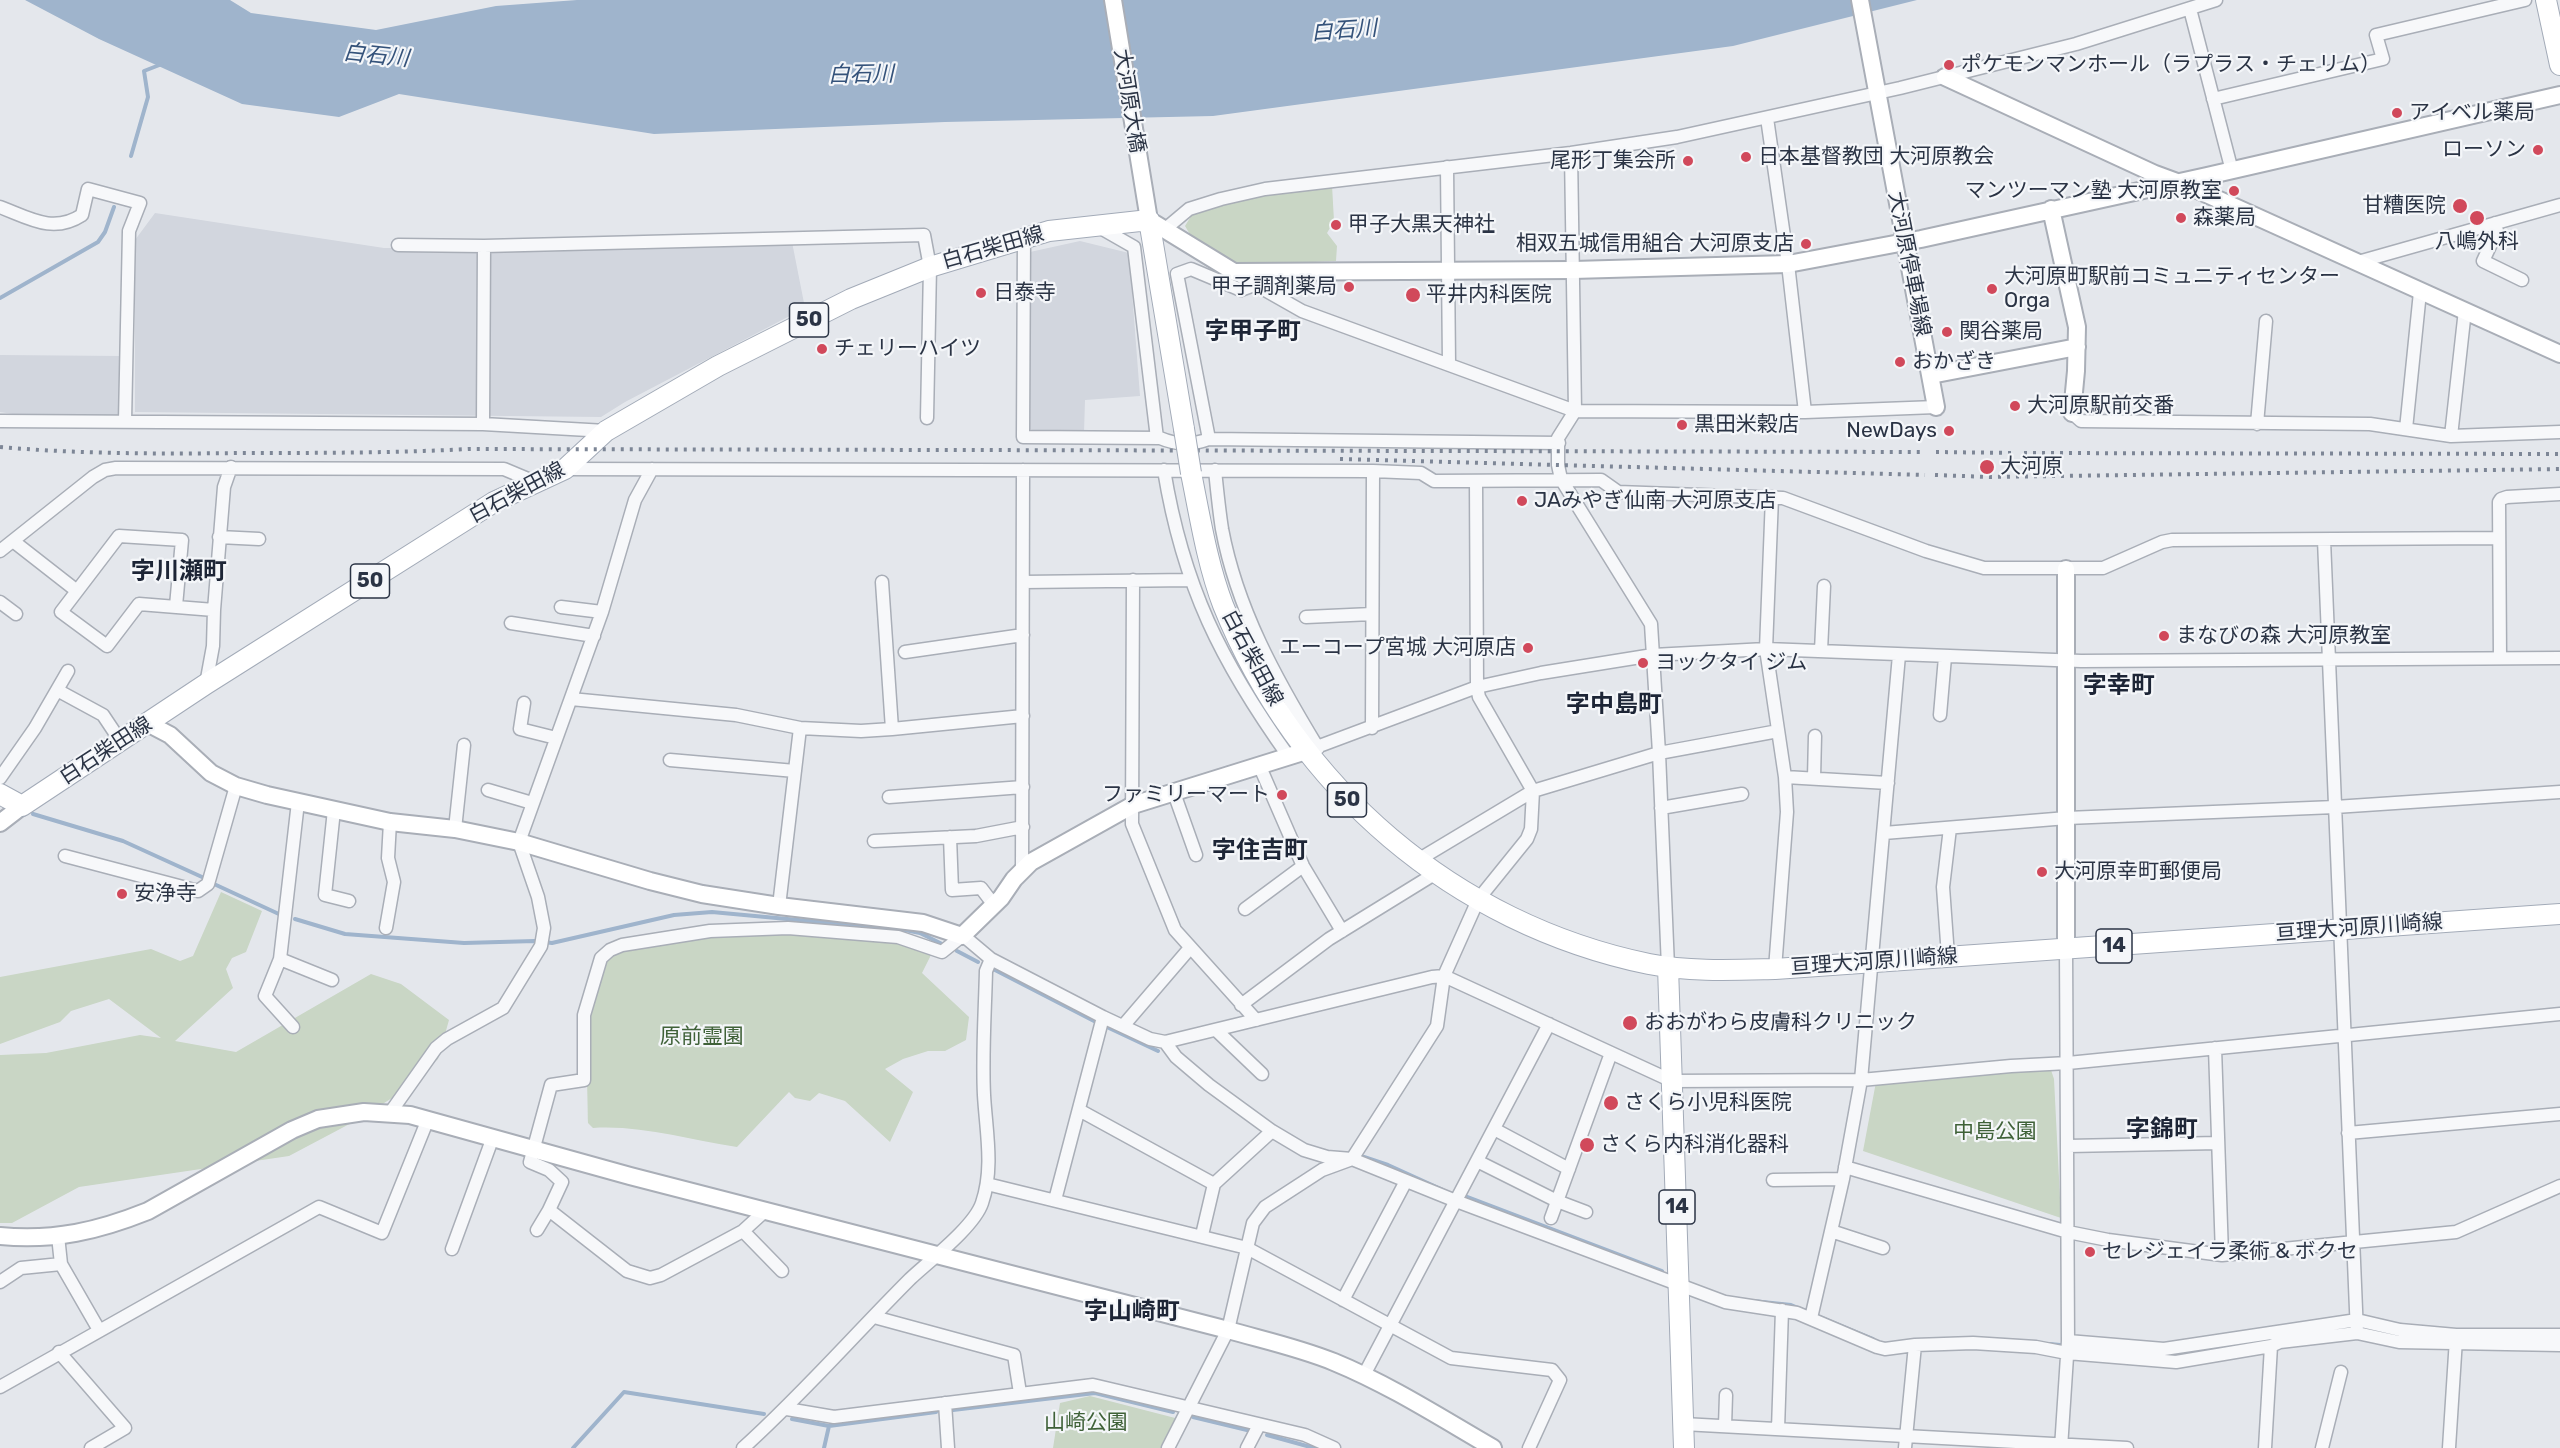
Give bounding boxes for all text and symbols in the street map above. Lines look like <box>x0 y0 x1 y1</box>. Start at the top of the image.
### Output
water label: 白石川 <box>1310 16 1378 46</box>
water label: 白石川 <box>342 39 410 73</box>
street label: 大河原大橋 <box>1108 47 1150 155</box>
place label: ポケモンマンホール（ラプラス・チェリム） <box>1961 52 2381 78</box>
marker: ポケモンマンホール（ラプラス・チェリム） <box>1942 58 1956 72</box>
water label: 白石川 <box>828 61 894 89</box>
place label: アイベル薬局 <box>2409 100 2535 126</box>
marker: アイベル薬局 <box>2390 106 2404 120</box>
place label: ローソン <box>2442 137 2526 163</box>
marker: ローソン <box>2531 143 2545 157</box>
place label: 日本基督教団 大河原教会 <box>1758 144 1994 170</box>
place label: 尾形丁集会所 <box>1550 148 1676 174</box>
marker: 日本基督教団 大河原教会 <box>1739 150 1753 164</box>
marker: 尾形丁集会所 <box>1681 154 1695 168</box>
place label: マンツーマン塾 大河原教室 <box>1965 178 2222 204</box>
marker: マンツーマン塾 大河原教室 <box>2227 184 2241 198</box>
street label: 大河原停車場線 <box>1883 189 1935 339</box>
place label: 甘糟医院 <box>2362 193 2446 219</box>
marker: 甘糟医院 <box>2451 197 2469 215</box>
place label: 森薬局 <box>2193 205 2256 231</box>
marker: 八嶋外科 <box>2468 209 2486 227</box>
marker: 森薬局 <box>2174 211 2188 225</box>
place label: 甲子大黒天神社 <box>1348 212 1495 238</box>
marker: 甲子大黒天神社 <box>1329 218 1343 232</box>
street label: 白石柴田線 <box>939 221 1047 275</box>
place label: 八嶋外科 <box>2435 229 2519 255</box>
place label: 相双五城信用組合 大河原支店 <box>1516 231 1794 257</box>
marker: 相双五城信用組合 大河原支店 <box>1799 237 1813 251</box>
place label: 大河原町駅前コミュニティセンター Orga <box>2004 264 2340 314</box>
place label: 甲子調剤薬局 <box>1211 274 1337 300</box>
place label: 日泰寺 <box>993 280 1056 306</box>
marker: 甲子調剤薬局 <box>1342 280 1356 294</box>
place label: 平井内科医院 <box>1426 282 1552 308</box>
marker: 大河原町駅前コミュニティセンター Orga <box>1985 282 1999 296</box>
marker: 日泰寺 <box>974 286 988 300</box>
marker: 平井内科医院 <box>1404 286 1422 304</box>
road number: 50 <box>790 303 828 337</box>
district label: 字甲子町 <box>1205 318 1301 346</box>
place label: 関谷薬局 <box>1959 319 2043 345</box>
marker: 関谷薬局 <box>1940 325 1954 339</box>
place label: チェリーハイツ <box>834 336 981 362</box>
marker: チェリーハイツ <box>815 342 829 356</box>
place label: おかざき <box>1912 349 1996 375</box>
marker: おかざき <box>1893 355 1907 369</box>
place label: 大河原駅前交番 <box>2027 393 2174 419</box>
marker: 大河原駅前交番 <box>2008 399 2022 413</box>
place label: 黒田米穀店 <box>1694 412 1799 438</box>
marker: 黒田米穀店 <box>1675 418 1689 432</box>
place label: NewDays <box>1846 418 1937 444</box>
marker: NewDays <box>1942 424 1956 438</box>
place label: 大河原 <box>2000 454 2063 480</box>
street label: 白石柴田線 <box>465 457 569 529</box>
marker: 大河原 <box>1978 458 1996 476</box>
place label: JAみやぎ仙南 大河原支店 <box>1534 488 1776 514</box>
marker: JAみやぎ仙南 大河原支店 <box>1515 494 1529 508</box>
district label: 字川瀬町 <box>131 558 227 586</box>
road number: 50 <box>350 564 389 598</box>
street label: 白石柴田線 <box>1216 606 1288 710</box>
place label: まなびの森 大河原教室 <box>2176 623 2391 649</box>
marker: まなびの森 大河原教室 <box>2157 629 2171 643</box>
place label: エーコープ宮城 大河原店 <box>1280 635 1516 661</box>
marker: エーコープ宮城 大河原店 <box>1521 641 1535 655</box>
place label: ヨックタイ ジム <box>1655 650 1807 676</box>
marker: ヨックタイ ジム <box>1636 656 1650 670</box>
district label: 字幸町 <box>2083 672 2155 700</box>
district label: 字中島町 <box>1566 691 1662 719</box>
street label: 白石柴田線 <box>55 712 157 790</box>
place label: ファミリーマート <box>1102 782 1270 808</box>
road number: 50 <box>1328 783 1366 817</box>
marker: ファミリーマート <box>1275 788 1289 802</box>
district label: 字住吉町 <box>1212 837 1308 865</box>
place label: 大河原幸町郵便局 <box>2054 859 2222 885</box>
marker: 大河原幸町郵便局 <box>2035 865 2049 879</box>
place label: 安浄寺 <box>134 881 197 907</box>
marker: 安浄寺 <box>115 887 129 901</box>
street label: 亘理大河原川崎線 <box>2274 910 2444 946</box>
road number: 14 <box>2096 929 2132 963</box>
street label: 亘理大河原川崎線 <box>1789 944 1959 980</box>
place label: おおがわら皮膚科クリニック <box>1644 1010 1917 1036</box>
marker: おおがわら皮膚科クリニック <box>1621 1014 1639 1032</box>
park label: 原前霊園 <box>660 1024 744 1050</box>
place label: さくら小児科医院 <box>1624 1090 1792 1116</box>
marker: さくら小児科医院 <box>1602 1094 1620 1112</box>
district label: 字錦町 <box>2126 1116 2198 1144</box>
park label: 中島公園 <box>1953 1119 2037 1145</box>
place label: さくら内科消化器科 <box>1600 1132 1789 1158</box>
marker: さくら内科消化器科 <box>1578 1136 1596 1154</box>
road number: 14 <box>1659 1190 1695 1224</box>
place label: セレジェイラ柔術 & ボクセ <box>2102 1239 2358 1265</box>
marker: セレジェイラ柔術 & ボクセ <box>2083 1245 2097 1259</box>
district label: 字山崎町 <box>1084 1298 1180 1326</box>
park label: 山崎公園 <box>1044 1410 1128 1436</box>

